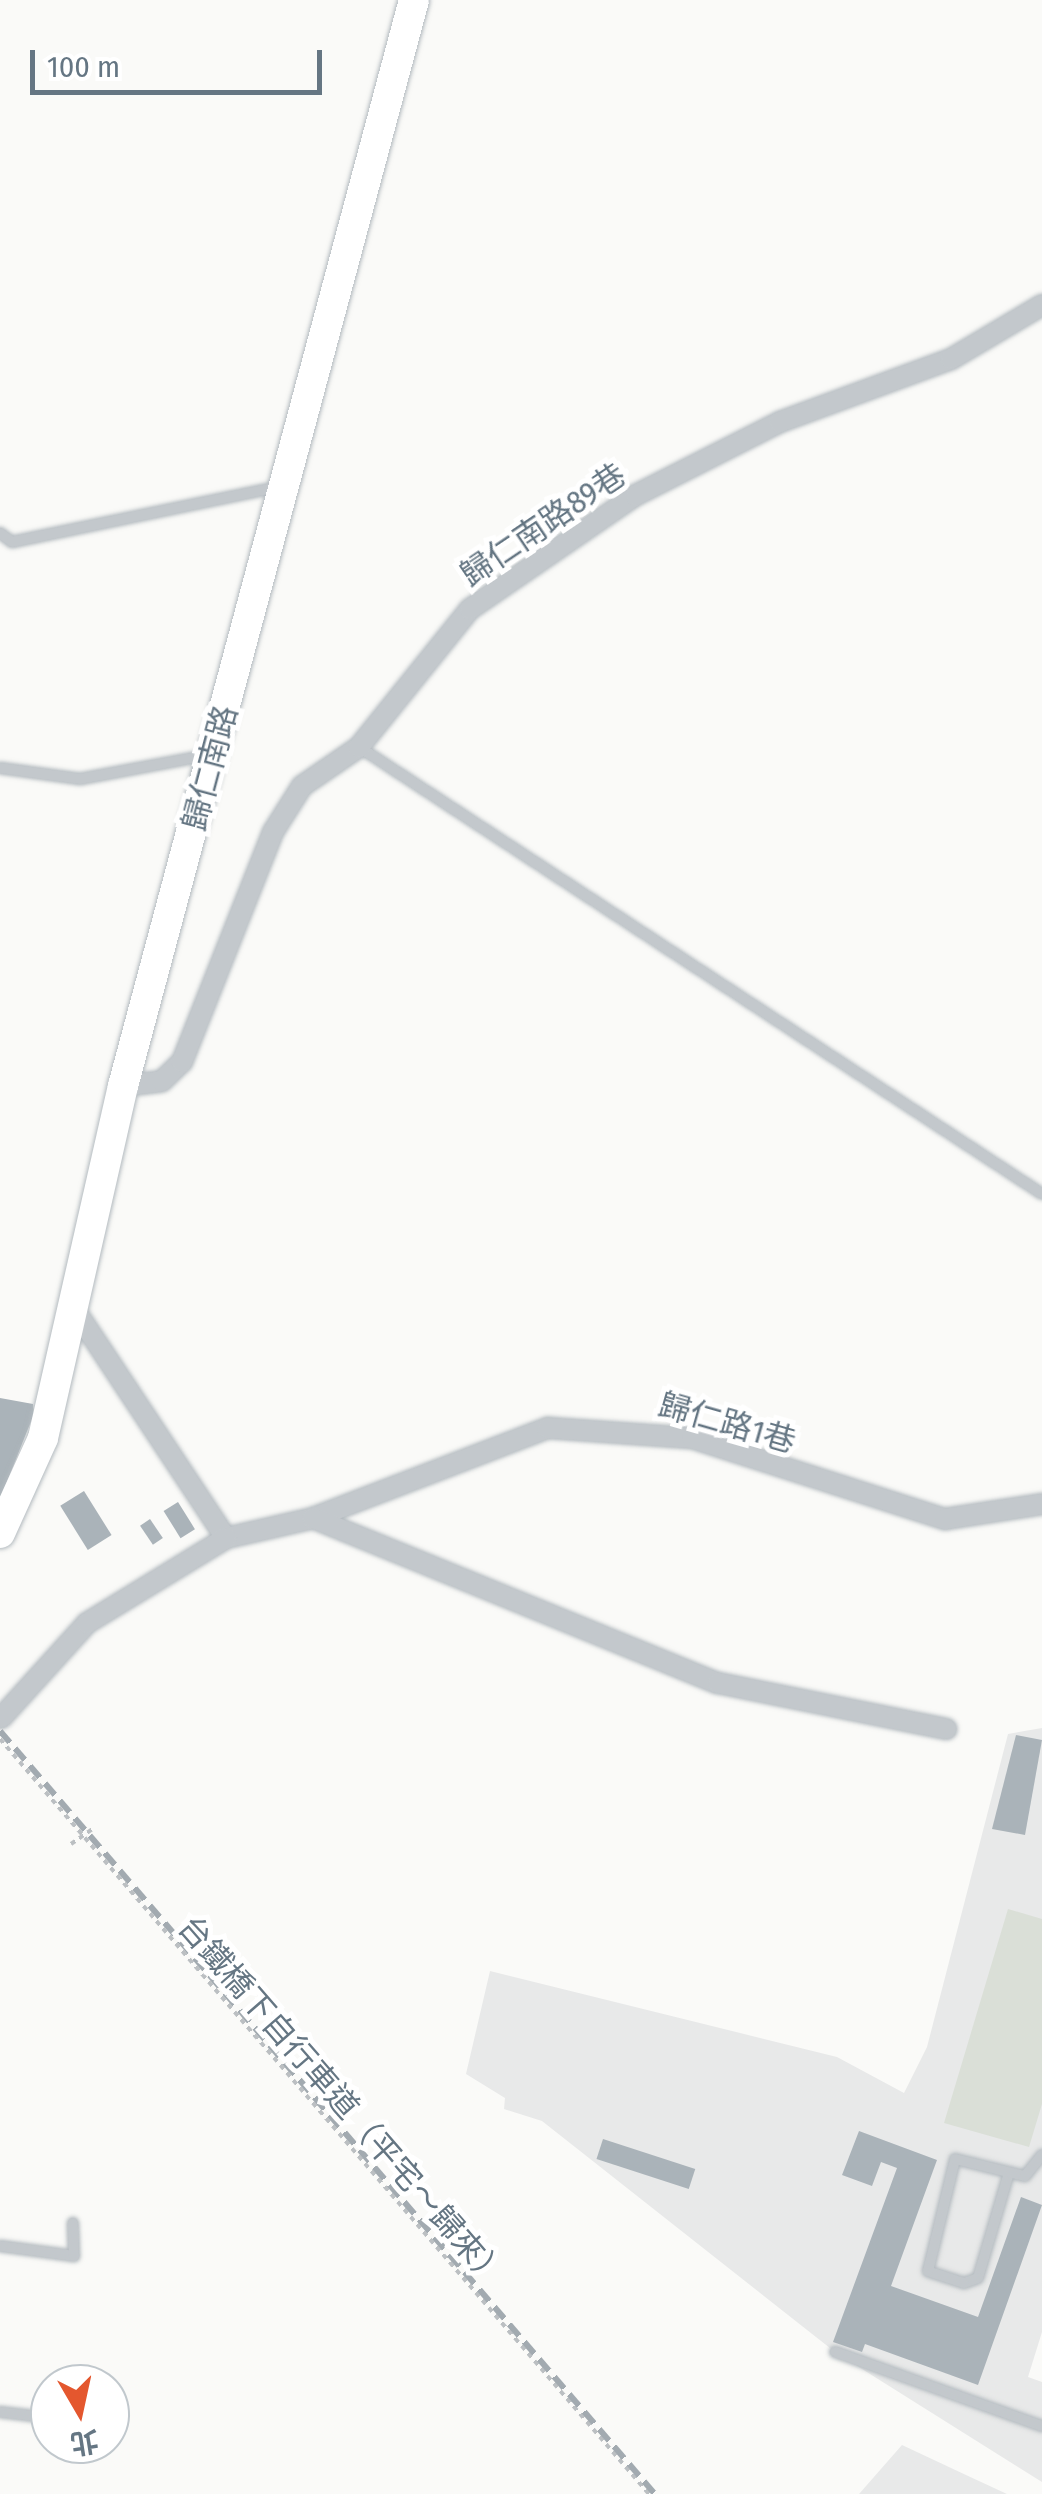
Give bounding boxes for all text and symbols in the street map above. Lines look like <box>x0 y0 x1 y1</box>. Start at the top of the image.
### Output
scale bar <box>35 30 328 92</box>
text: 100 m <box>47 49 120 85</box>
street label: 歸仁南路89巷 <box>453 456 633 594</box>
street label: 歸仁南路 <box>175 701 245 835</box>
street label: 歸仁路1巷 <box>654 1385 800 1461</box>
street label: 台鐵橋下自行車道（平宅～歸來） <box>170 1908 514 2296</box>
north arrow <box>30 2364 130 2464</box>
text: 北 <box>68 2424 101 2461</box>

